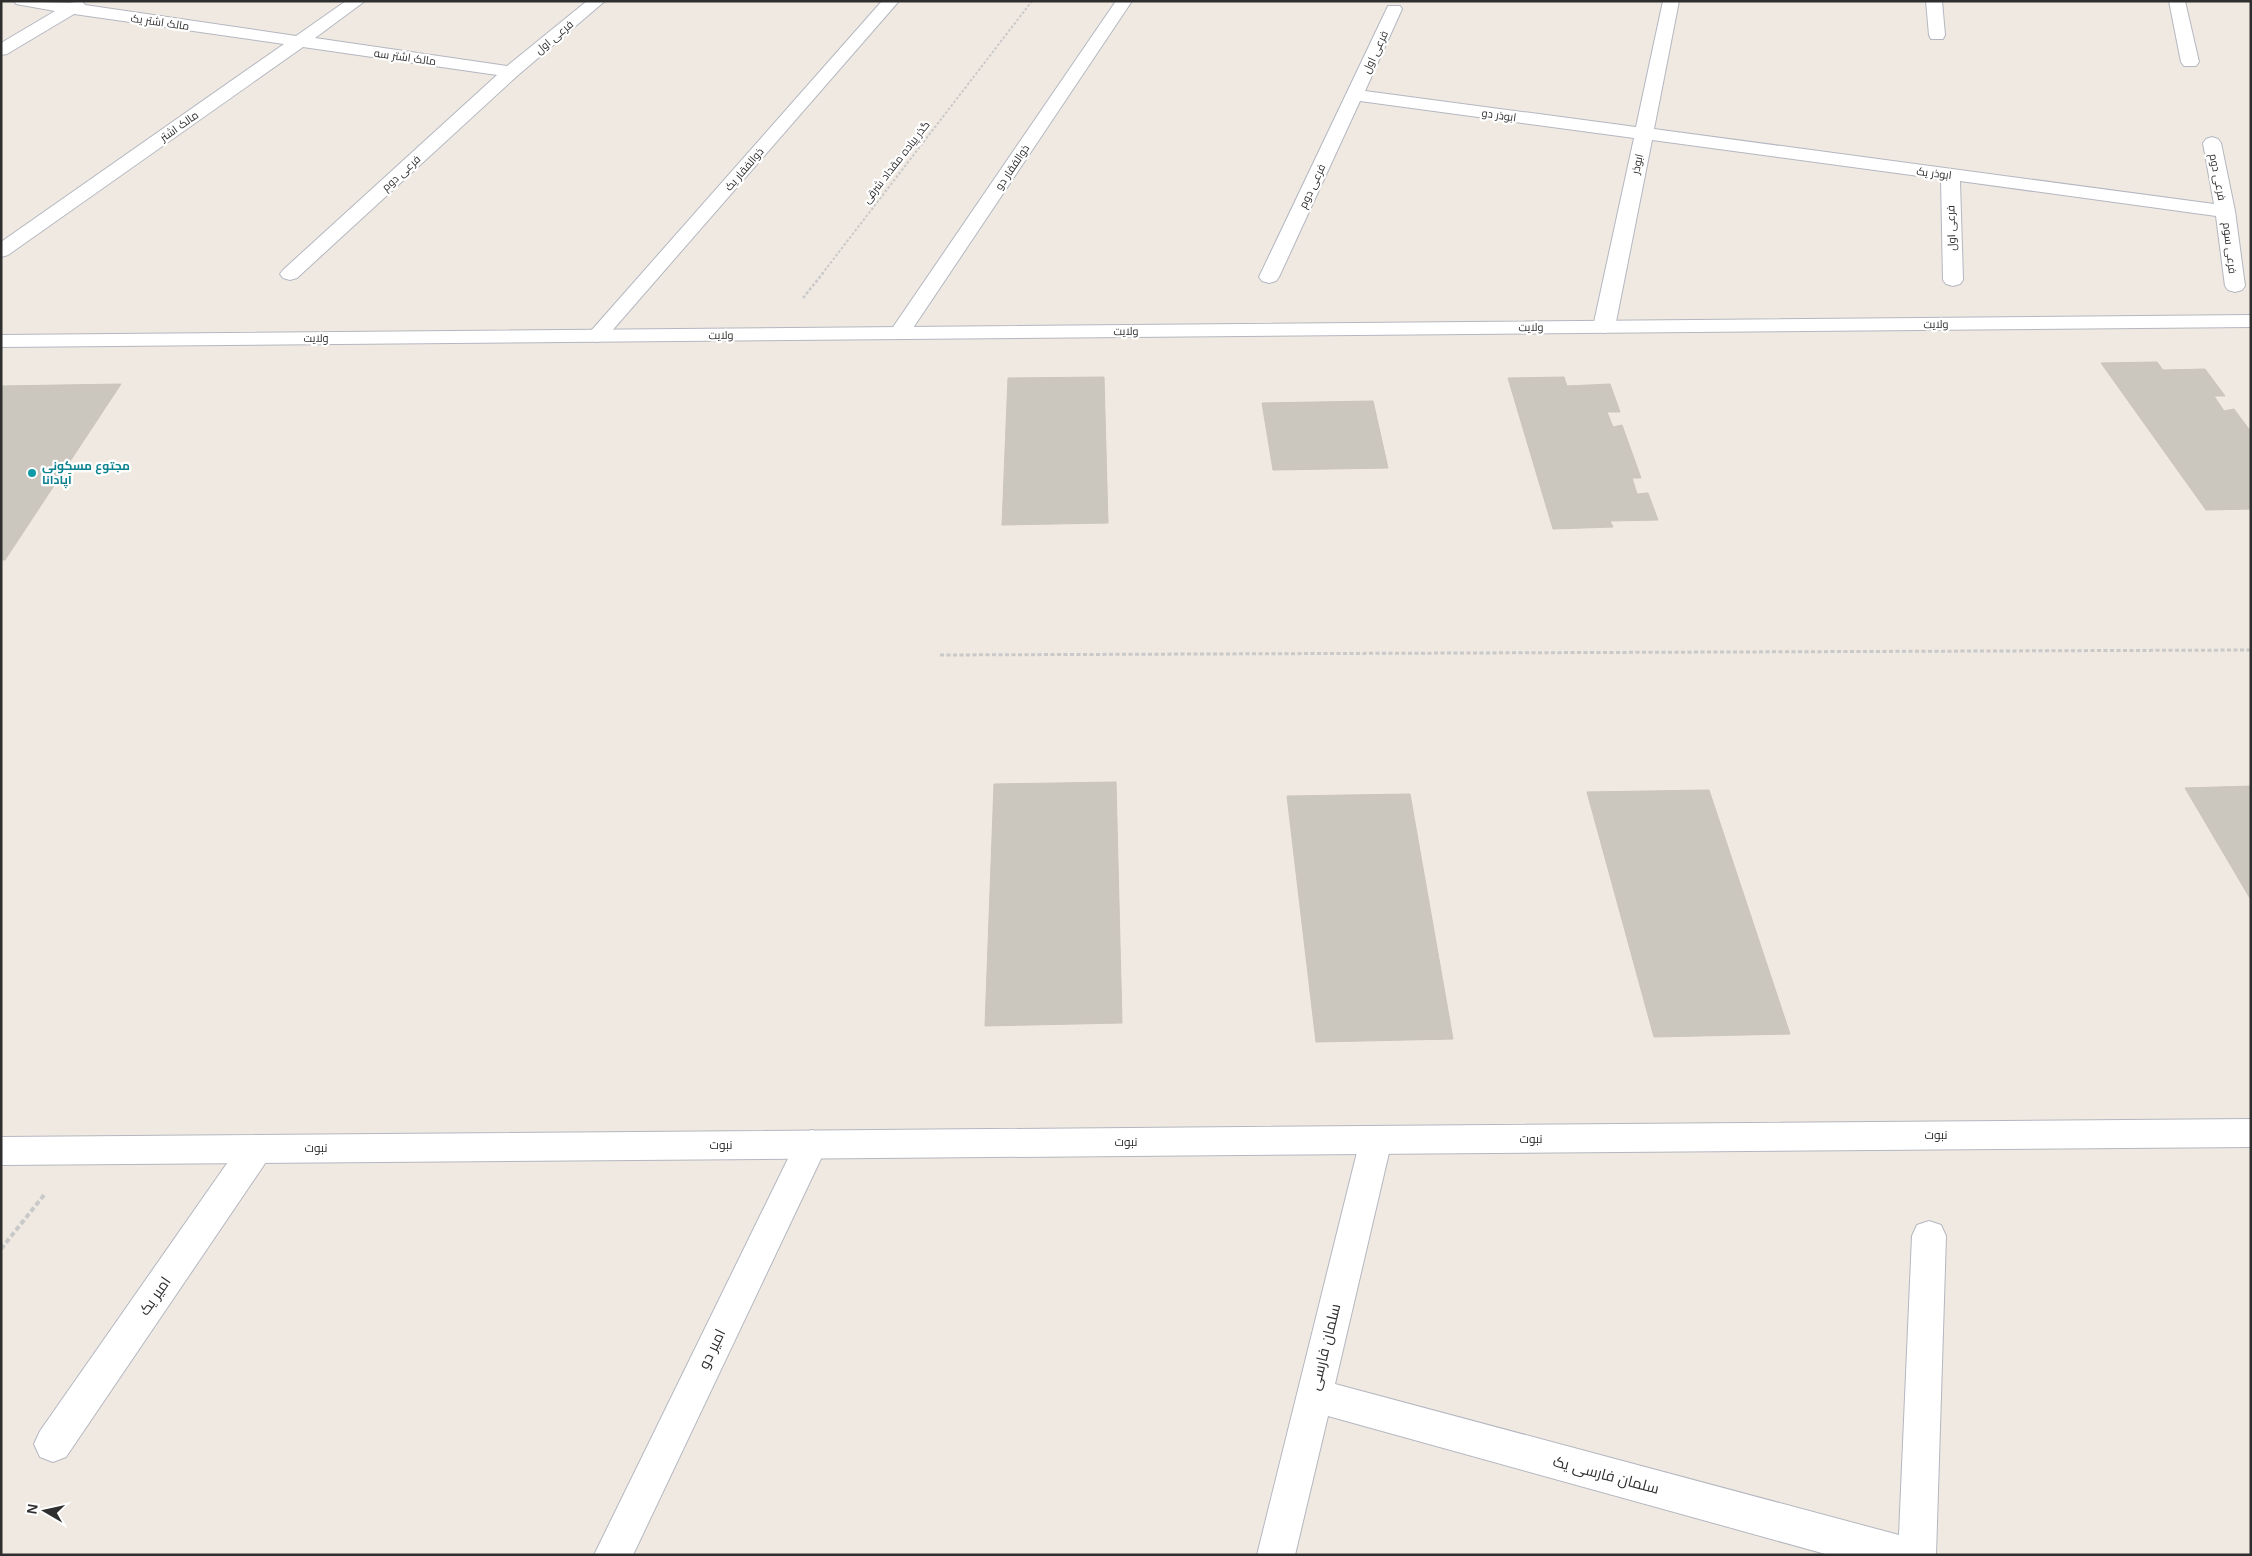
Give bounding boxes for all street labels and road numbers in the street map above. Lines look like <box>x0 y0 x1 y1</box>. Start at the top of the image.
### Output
street label: مالک اشتر یک <box>130 12 190 33</box>
street label: فرعی اول <box>533 18 576 57</box>
street label: فرعی اول <box>1360 29 1391 76</box>
street label: مالک اشتر سه <box>373 47 437 68</box>
street label: ابوذر دو <box>1481 107 1517 124</box>
street label: مالک اشتر <box>157 108 201 145</box>
street label: گذر پیاده مقداد شرقی <box>860 118 933 206</box>
street label: ذوالفقار دو <box>993 142 1032 192</box>
street label: ذوالفقار یک <box>722 145 766 193</box>
street label: فرعی دوم <box>379 153 424 195</box>
street label: ابوذر <box>1629 153 1646 176</box>
street label: فرعی دوم <box>2206 153 2228 202</box>
street label: فرعی دوم <box>1297 162 1329 211</box>
street label: ابوذر یک <box>1916 165 1952 182</box>
street label: فرعی اول <box>1944 205 1959 251</box>
street label: فرعی سوم <box>2219 222 2239 275</box>
street label: ولایت <box>1923 318 1949 331</box>
street label: ولایت <box>1518 321 1544 334</box>
street label: ولایت <box>1113 325 1139 338</box>
street label: ولایت <box>708 329 734 342</box>
street label: ولایت <box>303 332 329 345</box>
street label: نبوت <box>1924 1128 1948 1142</box>
street label: نبوت <box>1519 1132 1543 1146</box>
street label: نبوت <box>1114 1135 1138 1149</box>
street label: نبوت <box>709 1138 733 1152</box>
street label: نبوت <box>304 1141 328 1155</box>
street label: امیر یک <box>135 1273 175 1319</box>
street label: سلمان فارسی <box>1306 1302 1345 1393</box>
street label: امیر دو <box>695 1326 729 1372</box>
street label: سلمان فارسی یک <box>1551 1452 1661 1499</box>

